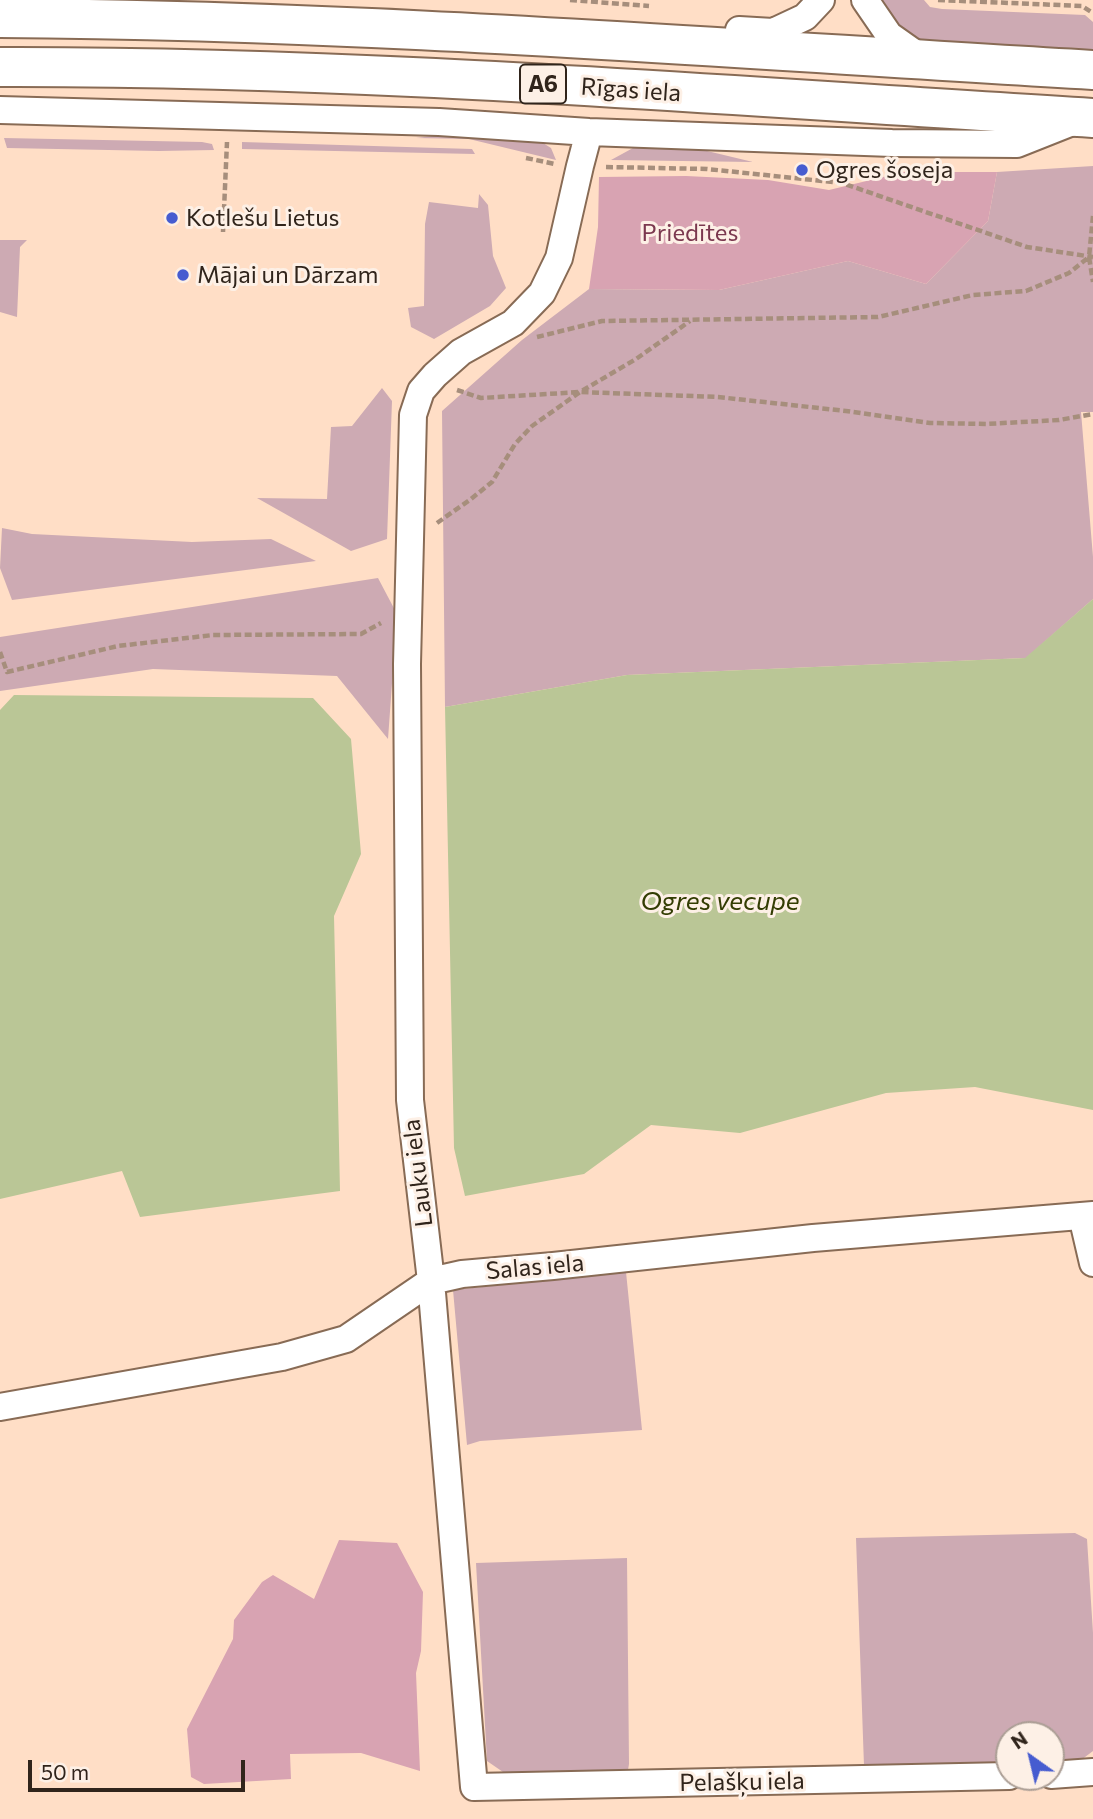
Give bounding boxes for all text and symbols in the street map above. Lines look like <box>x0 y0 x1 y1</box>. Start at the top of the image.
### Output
road number: A6 <box>520 64 566 104</box>
street label: Rīgas iela <box>580 72 682 108</box>
place label: Ogres šoseja <box>816 156 953 184</box>
marker: Ogres šoseja <box>794 162 810 178</box>
place label: Kotlešu Lietus <box>186 204 339 232</box>
marker: Kotlešu Lietus <box>164 210 180 226</box>
park label: Priedītes <box>642 219 738 247</box>
place label: Mājai un Dārzam <box>197 261 378 289</box>
marker: Mājai un Dārzam <box>175 267 191 283</box>
water label: Ogres vecupe <box>640 885 800 917</box>
street label: Lauku iela <box>397 1118 439 1228</box>
street label: Salas iela <box>485 1248 585 1286</box>
north arrow <box>995 1721 1065 1791</box>
text: N <box>1007 1726 1031 1753</box>
scale bar <box>32 1745 248 1789</box>
text: 50 m <box>41 1759 89 1784</box>
street label: Pelašķu iela <box>679 1767 805 1797</box>

